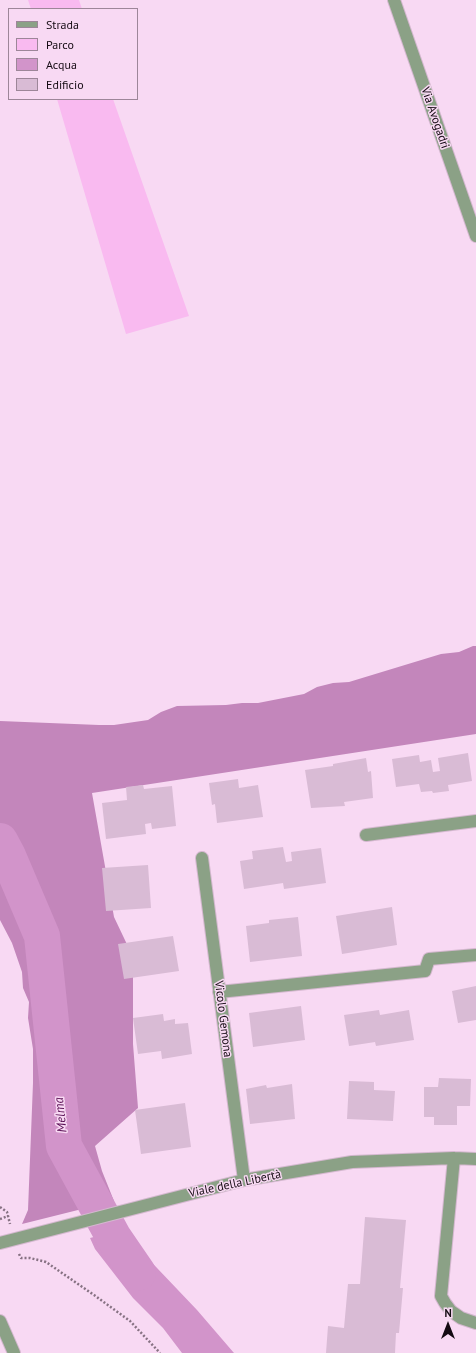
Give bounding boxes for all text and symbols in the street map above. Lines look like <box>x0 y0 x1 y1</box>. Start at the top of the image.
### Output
legend <box>8 8 138 100</box>
text: Strada <box>46 17 79 32</box>
text: Parco <box>46 37 74 52</box>
text: Acqua <box>46 57 77 72</box>
text: Edificio <box>46 77 84 92</box>
street label: Via Avogadri <box>418 85 452 151</box>
street label: Vicolo Gemona <box>211 980 235 1058</box>
water label: Melma <box>51 1096 71 1134</box>
street label: Viale della Libertà <box>188 1167 282 1201</box>
north arrow <box>428 1305 468 1345</box>
text: N <box>444 1306 452 1320</box>

